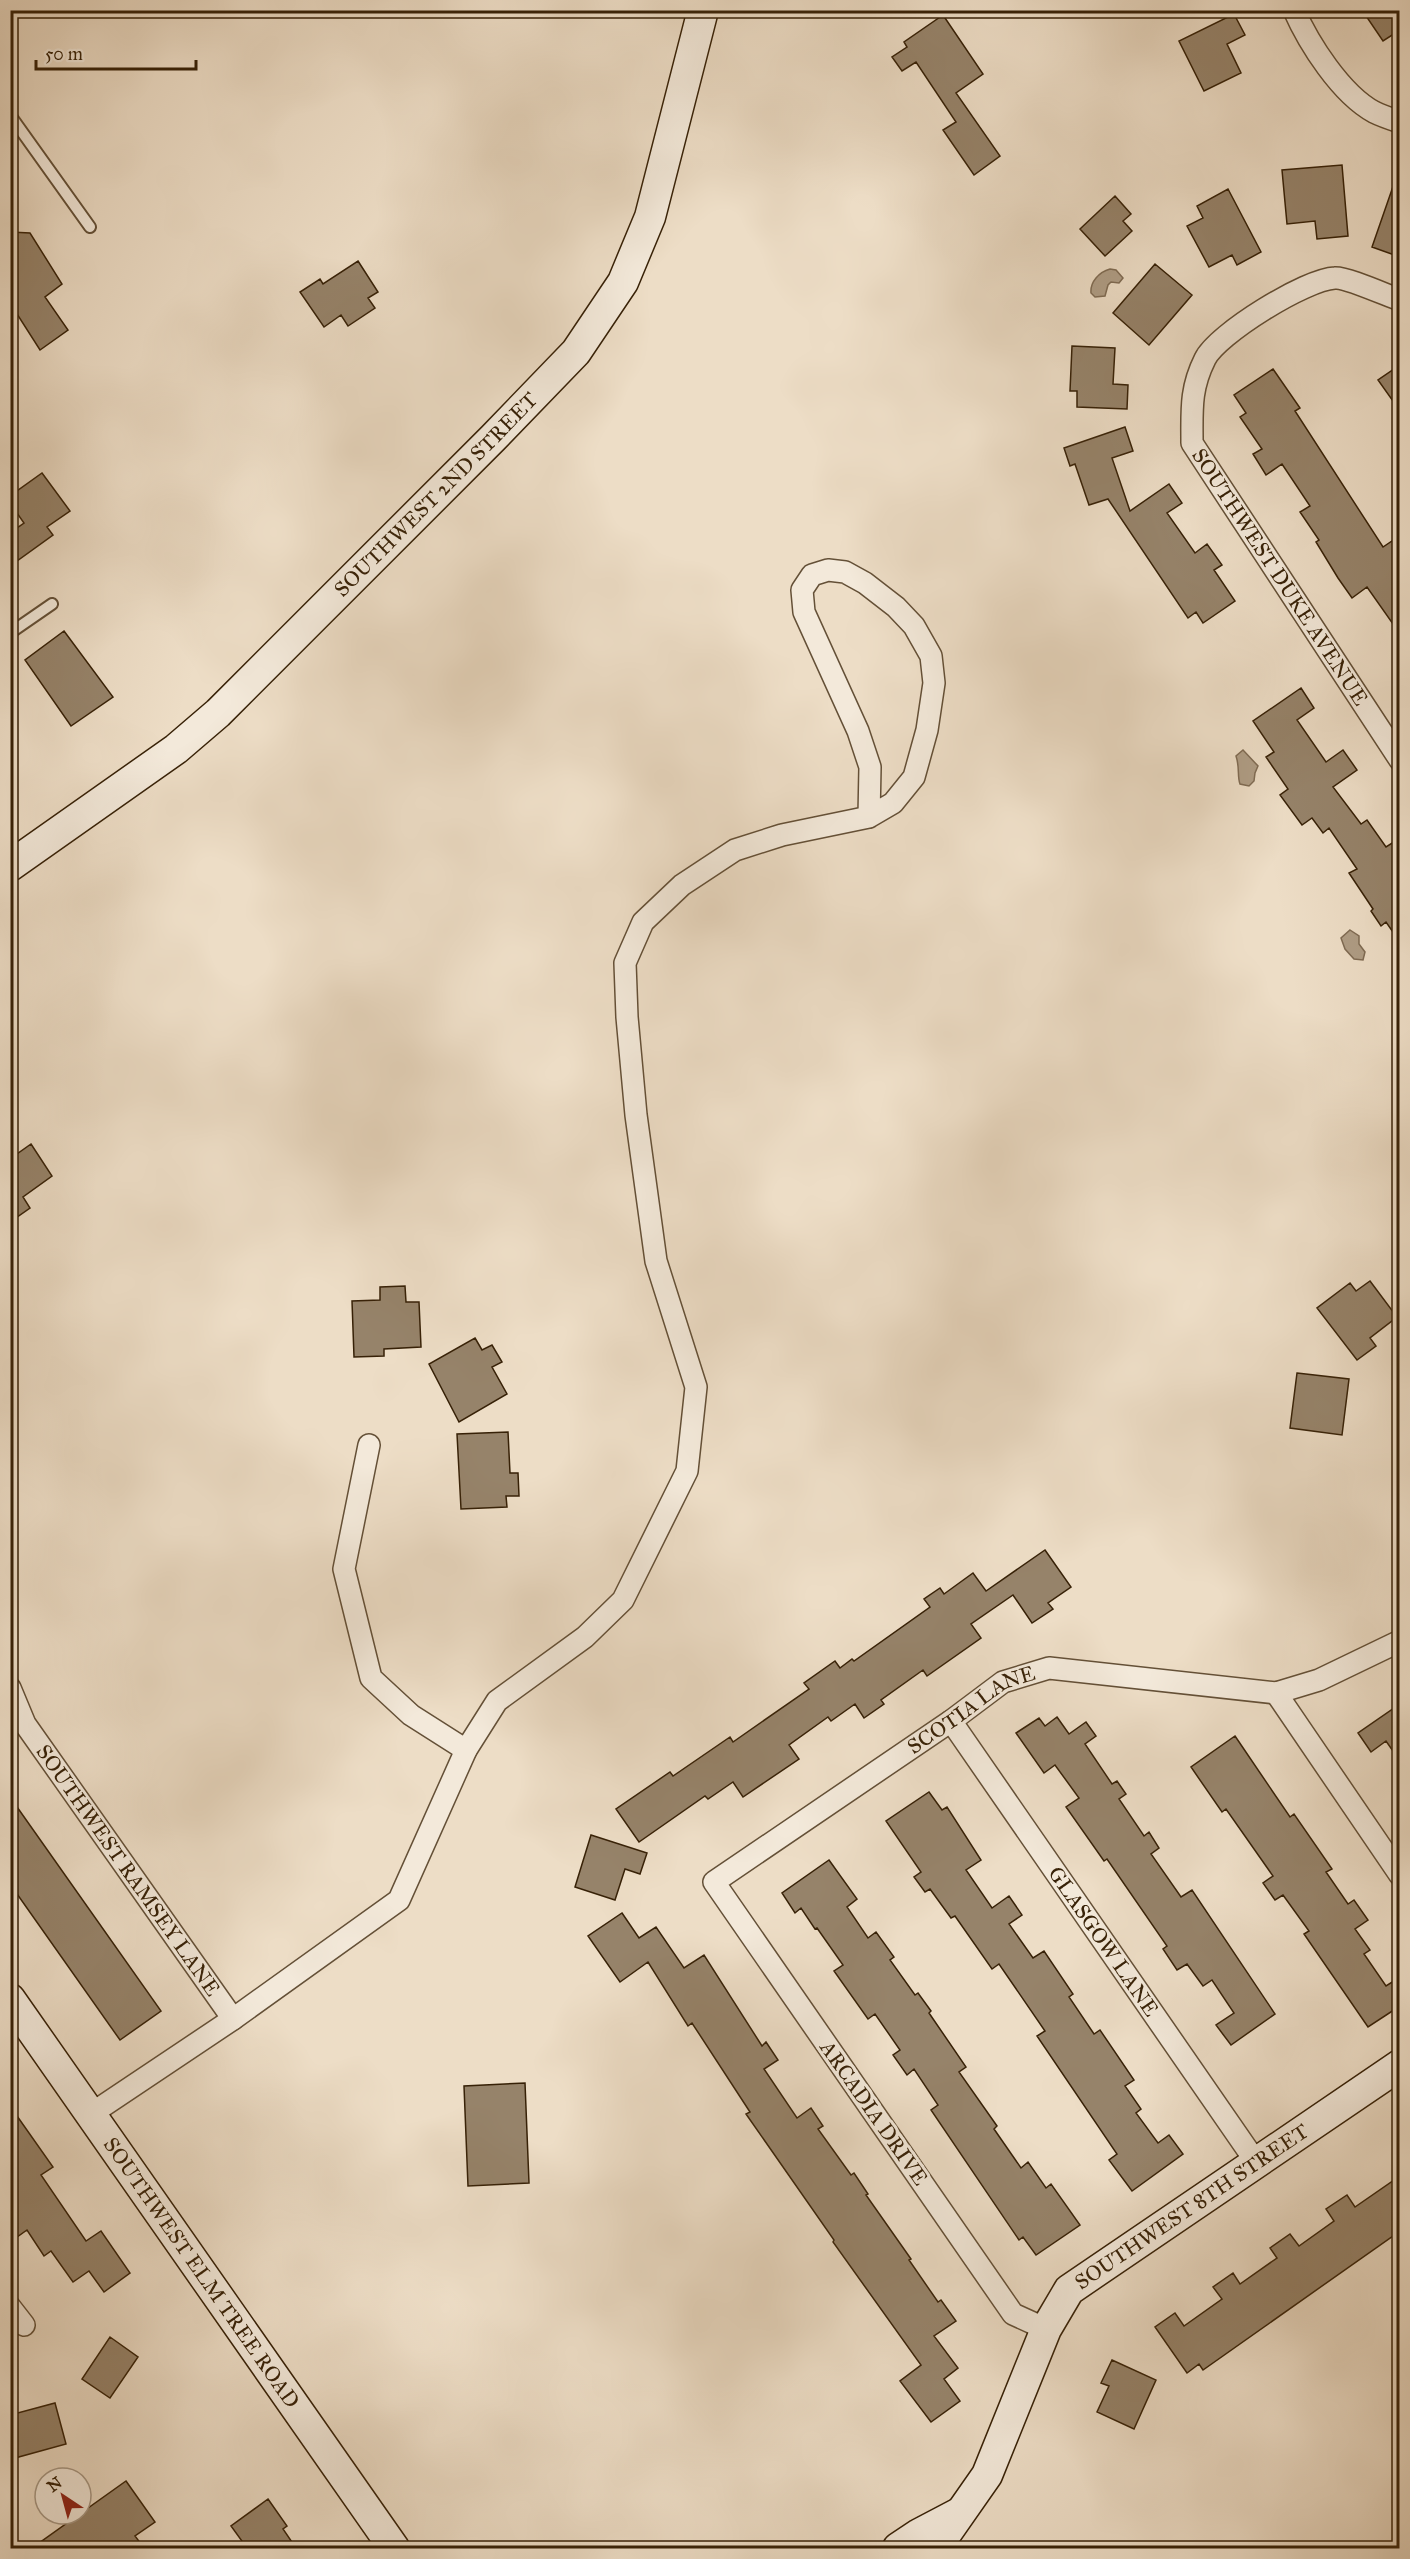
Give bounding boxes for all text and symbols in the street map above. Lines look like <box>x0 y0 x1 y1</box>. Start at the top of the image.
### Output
scale bar <box>36 33 196 71</box>
text: 50 m <box>45 43 83 65</box>
street label: SOUTHWEST 2ND STREET <box>329 387 543 602</box>
street label: SOUTHWEST DUKE AVENUE <box>1186 444 1374 710</box>
street label: SCOTIA LANE <box>902 1660 1038 1760</box>
street label: SOUTHWEST RAMSEY LANE <box>31 1740 226 2001</box>
street label: GLASGOW LANE <box>1043 1861 1164 2021</box>
street label: ARCADIA DRIVE <box>814 2035 934 2190</box>
street label: SOUTHWEST 8TH STREET <box>1070 2118 1313 2295</box>
street label: SOUTHWEST ELM TREE ROAD <box>98 2132 305 2413</box>
north arrow <box>33 2466 93 2526</box>
text: N <box>43 2472 66 2496</box>

